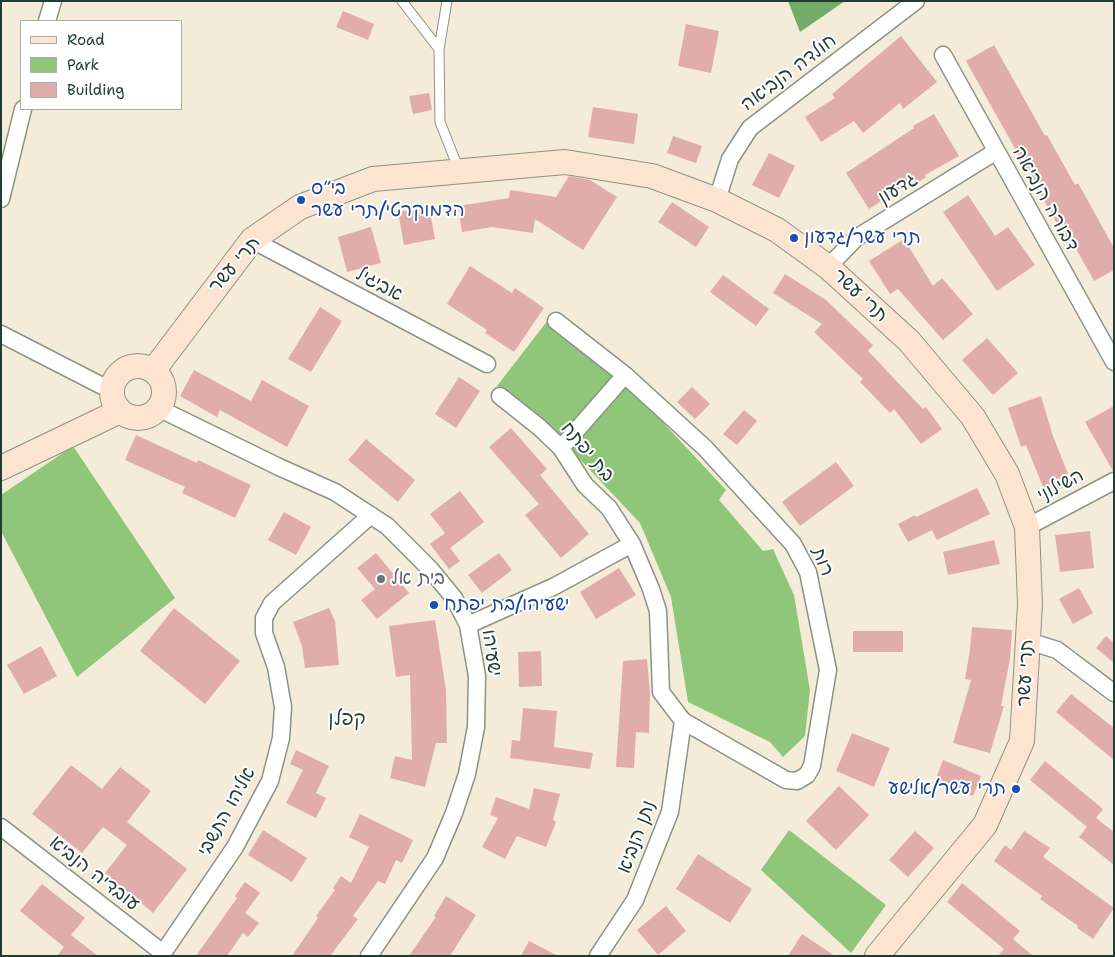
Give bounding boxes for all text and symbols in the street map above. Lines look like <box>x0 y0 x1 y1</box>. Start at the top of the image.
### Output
legend <box>20 20 182 110</box>
text: Road <box>67 30 105 50</box>
street label: חולדה הנביאה <box>737 30 841 116</box>
text: Park <box>67 55 99 75</box>
text: Building <box>67 80 124 100</box>
street label: דבורה הנביאה <box>1007 143 1083 255</box>
street label: גדעון <box>874 168 922 210</box>
place label: בי״ס הדמוקרטי/תרי עשר <box>311 178 464 222</box>
marker: בי״ס הדמוקרטי/תרי עשר <box>295 194 307 206</box>
place label: תרי עשר/גדעון <box>804 227 921 249</box>
street label: תרי עשר <box>204 232 266 298</box>
marker: תרי עשר/גדעון <box>788 232 800 244</box>
street label: אביגיל <box>352 263 406 307</box>
street label: תרי עשר <box>827 265 893 327</box>
street label: בת יפתח <box>555 417 619 487</box>
street label: השילוני <box>1034 464 1088 508</box>
street label: רות <box>806 544 838 580</box>
place label: בית אל <box>391 568 445 590</box>
marker: בית אל <box>375 573 387 585</box>
place label: ישעיהו/בת יפתח <box>444 594 569 616</box>
marker: ישעיהו/בת יפתח <box>428 599 440 611</box>
street label: ישעיהו <box>476 628 506 678</box>
street label: תרי עשר <box>1013 639 1039 707</box>
district label: קפלן <box>328 708 366 732</box>
street label: אליהו התשבי <box>193 763 261 861</box>
place label: תרי עשר/אלישע <box>888 778 1006 800</box>
marker: תרי עשר/אלישע <box>1010 783 1022 795</box>
street label: נתן הנביא <box>613 797 661 877</box>
street label: עובדיה הנביא <box>44 832 144 916</box>

